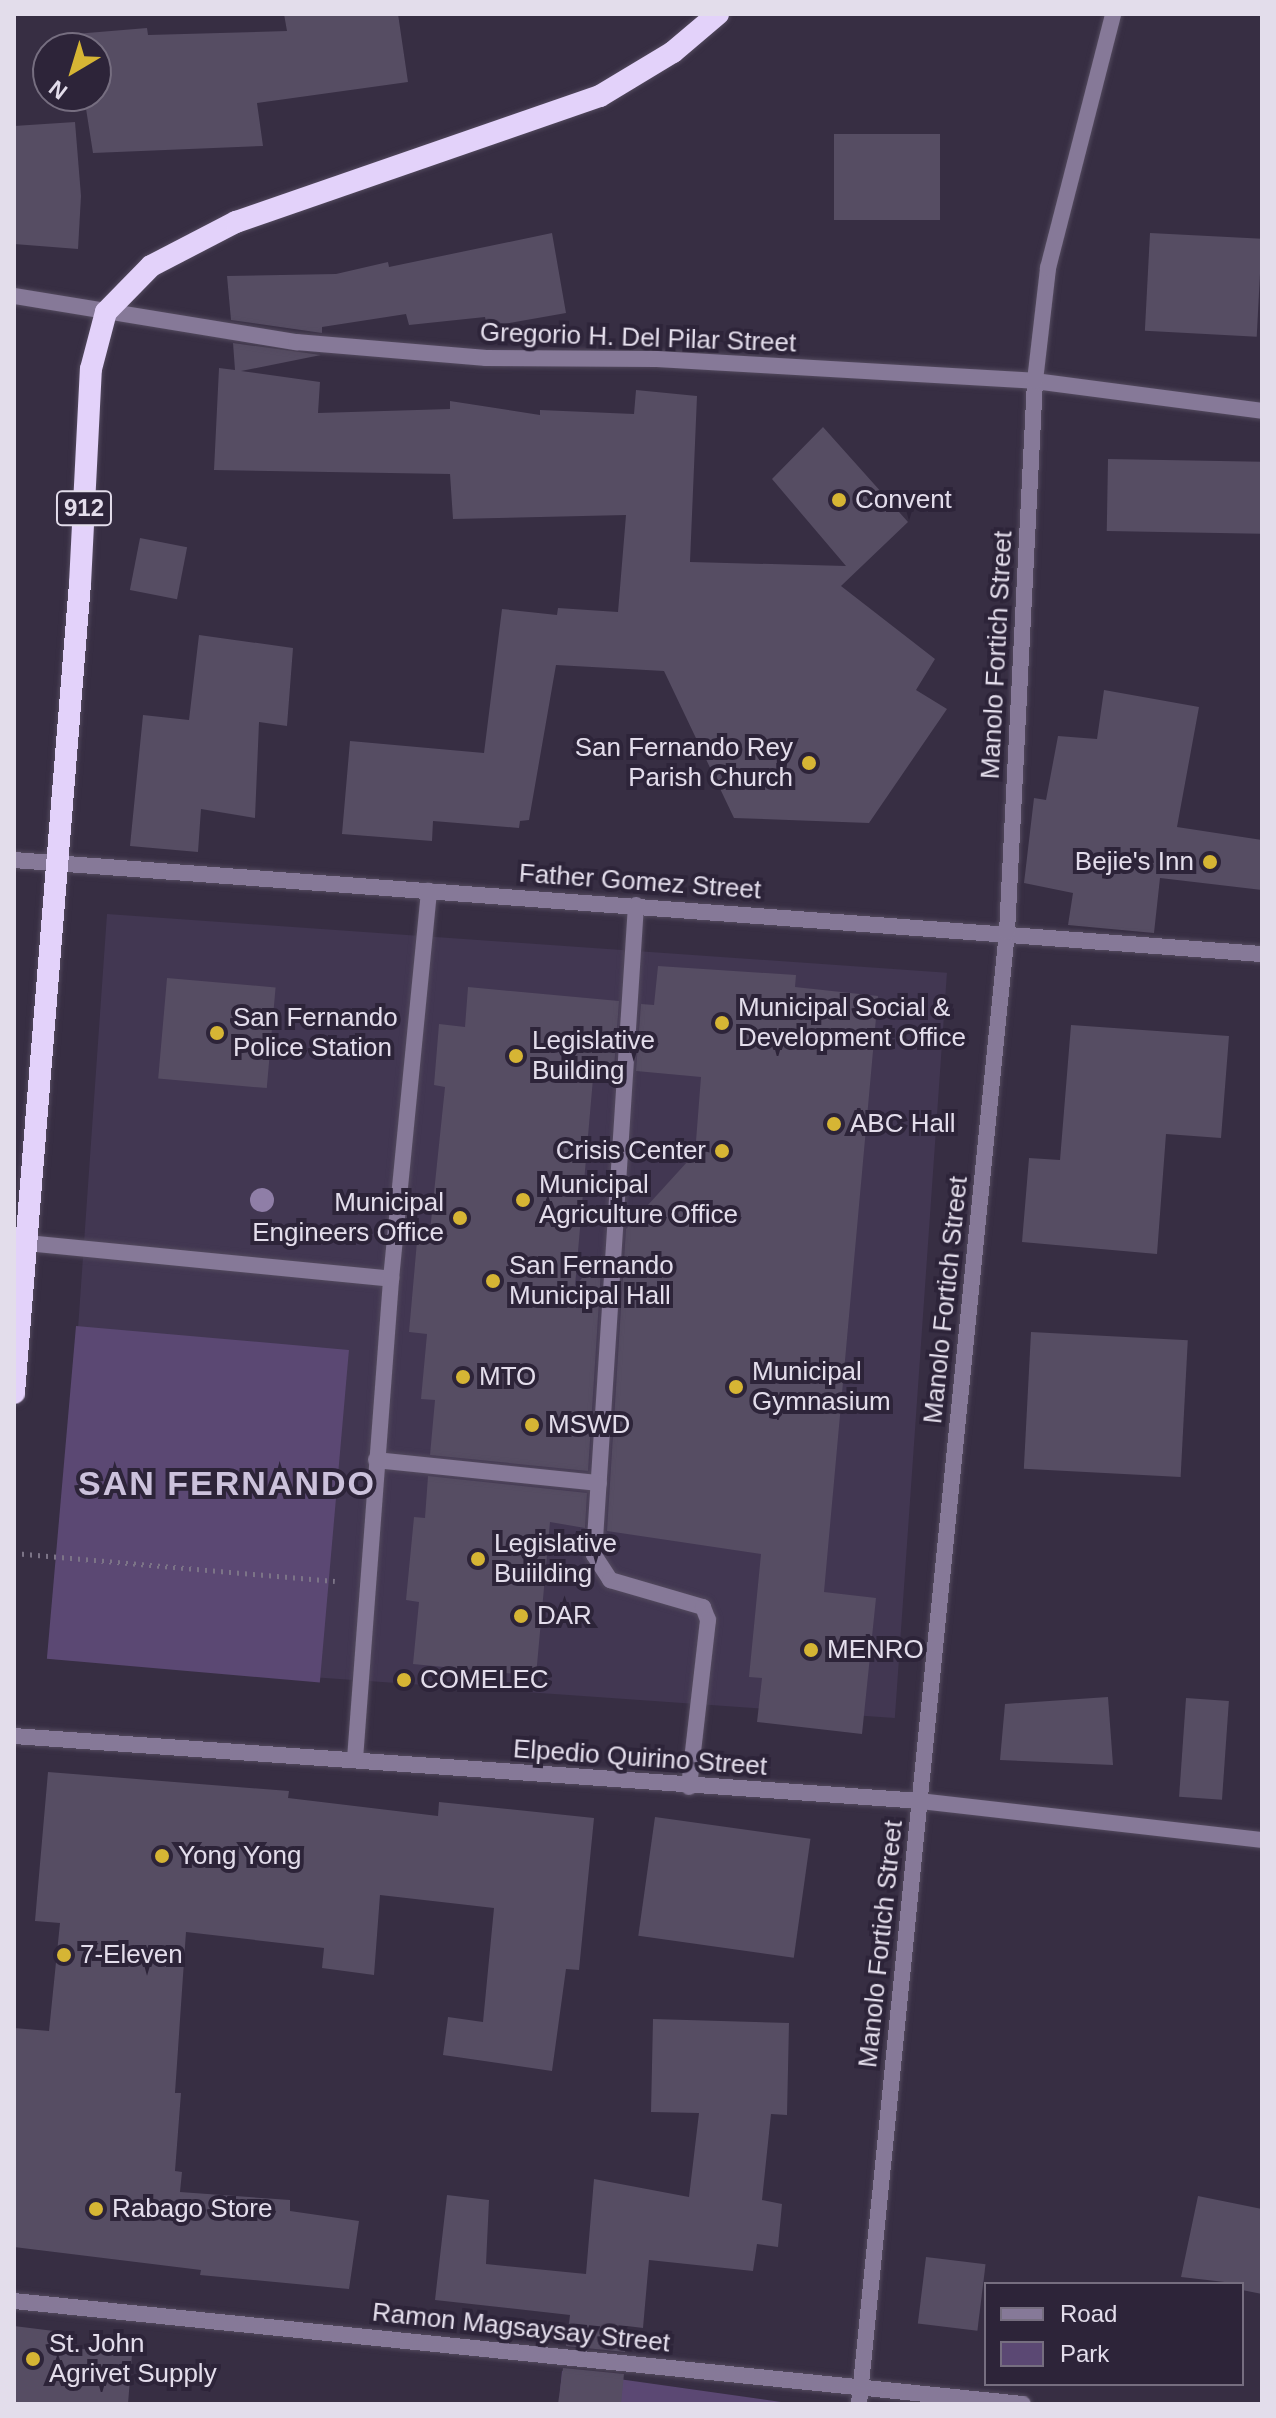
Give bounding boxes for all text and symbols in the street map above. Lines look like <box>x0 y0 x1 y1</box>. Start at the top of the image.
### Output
north arrow <box>32 32 112 112</box>
text: N <box>44 75 72 104</box>
street label: Gregorio H. Del Pilar Street <box>479 317 797 359</box>
place label: Convent <box>855 484 952 516</box>
road number: 912 <box>54 488 114 528</box>
marker: Convent <box>830 491 848 509</box>
street label: Manolo Fortich Street <box>975 530 1019 780</box>
place label: San Fernando Rey Parish Church <box>575 732 793 794</box>
marker: San Fernando Rey Parish Church <box>800 754 818 772</box>
place label: Bejie's Inn <box>1075 846 1194 878</box>
marker: Bejie's Inn <box>1201 853 1219 871</box>
street label: Father Gomez Street <box>518 858 762 906</box>
place label: Municipal Social & Development Office <box>738 992 966 1054</box>
place label: San Fernando Police Station <box>233 1002 398 1064</box>
marker: Municipal Social & Development Office <box>713 1014 731 1032</box>
marker: San Fernando Police Station <box>208 1024 226 1042</box>
place label: Legislative Building <box>532 1025 655 1086</box>
marker: Legislative Building <box>507 1047 525 1065</box>
place label: ABC Hall <box>850 1108 955 1140</box>
marker: ABC Hall <box>825 1115 843 1133</box>
place label: Crisis Center <box>556 1135 706 1167</box>
marker: Crisis Center <box>713 1142 731 1160</box>
place label: Municipal Agriculture Office <box>539 1169 738 1230</box>
street label: Manolo Fortich Street <box>917 1175 975 1425</box>
place label: Municipal Engineers Office <box>252 1187 444 1248</box>
marker: Municipal Agriculture Office <box>514 1191 532 1209</box>
marker: Municipal Engineers Office <box>451 1209 469 1227</box>
place label: San Fernando Municipal Hall <box>509 1250 674 1312</box>
marker: San Fernando Municipal Hall <box>484 1272 502 1290</box>
place label: Municipal Gymnasium <box>752 1356 891 1418</box>
place label: MTO <box>479 1361 536 1393</box>
marker: MTO <box>454 1368 472 1386</box>
marker: Municipal Gymnasium <box>727 1378 745 1396</box>
place label: MSWD <box>548 1409 630 1441</box>
marker: MSWD <box>523 1416 541 1434</box>
district label: SAN FERNANDO <box>78 1464 376 1504</box>
place label: Legislative Buiilding <box>494 1528 617 1590</box>
marker: Legislative Buiilding <box>469 1550 487 1568</box>
place label: DAR <box>537 1600 592 1632</box>
marker: DAR <box>512 1607 530 1625</box>
place label: MENRO <box>827 1634 924 1666</box>
marker: MENRO <box>802 1641 820 1659</box>
place label: COMELEC <box>420 1664 549 1696</box>
marker: COMELEC <box>395 1671 413 1689</box>
street label: Elpedio Quirino Street <box>512 1734 768 1782</box>
street label: Manolo Fortich Street <box>852 1819 910 2069</box>
place label: Yong Yong <box>178 1840 302 1872</box>
marker: Yong Yong <box>153 1847 171 1865</box>
place label: 7-Eleven <box>80 1939 183 1971</box>
marker: 7-Eleven <box>55 1946 73 1964</box>
place label: Rabago Store <box>112 2193 272 2225</box>
marker: Rabago Store <box>87 2200 105 2218</box>
legend <box>984 2282 1244 2386</box>
street label: Ramon Magsaysay Street <box>371 2297 671 2359</box>
text: Road <box>1060 2300 1117 2327</box>
place label: St. John Agrivet Supply <box>49 2328 217 2390</box>
text: Park <box>1060 2340 1109 2367</box>
marker: St. John Agrivet Supply <box>24 2350 42 2368</box>

